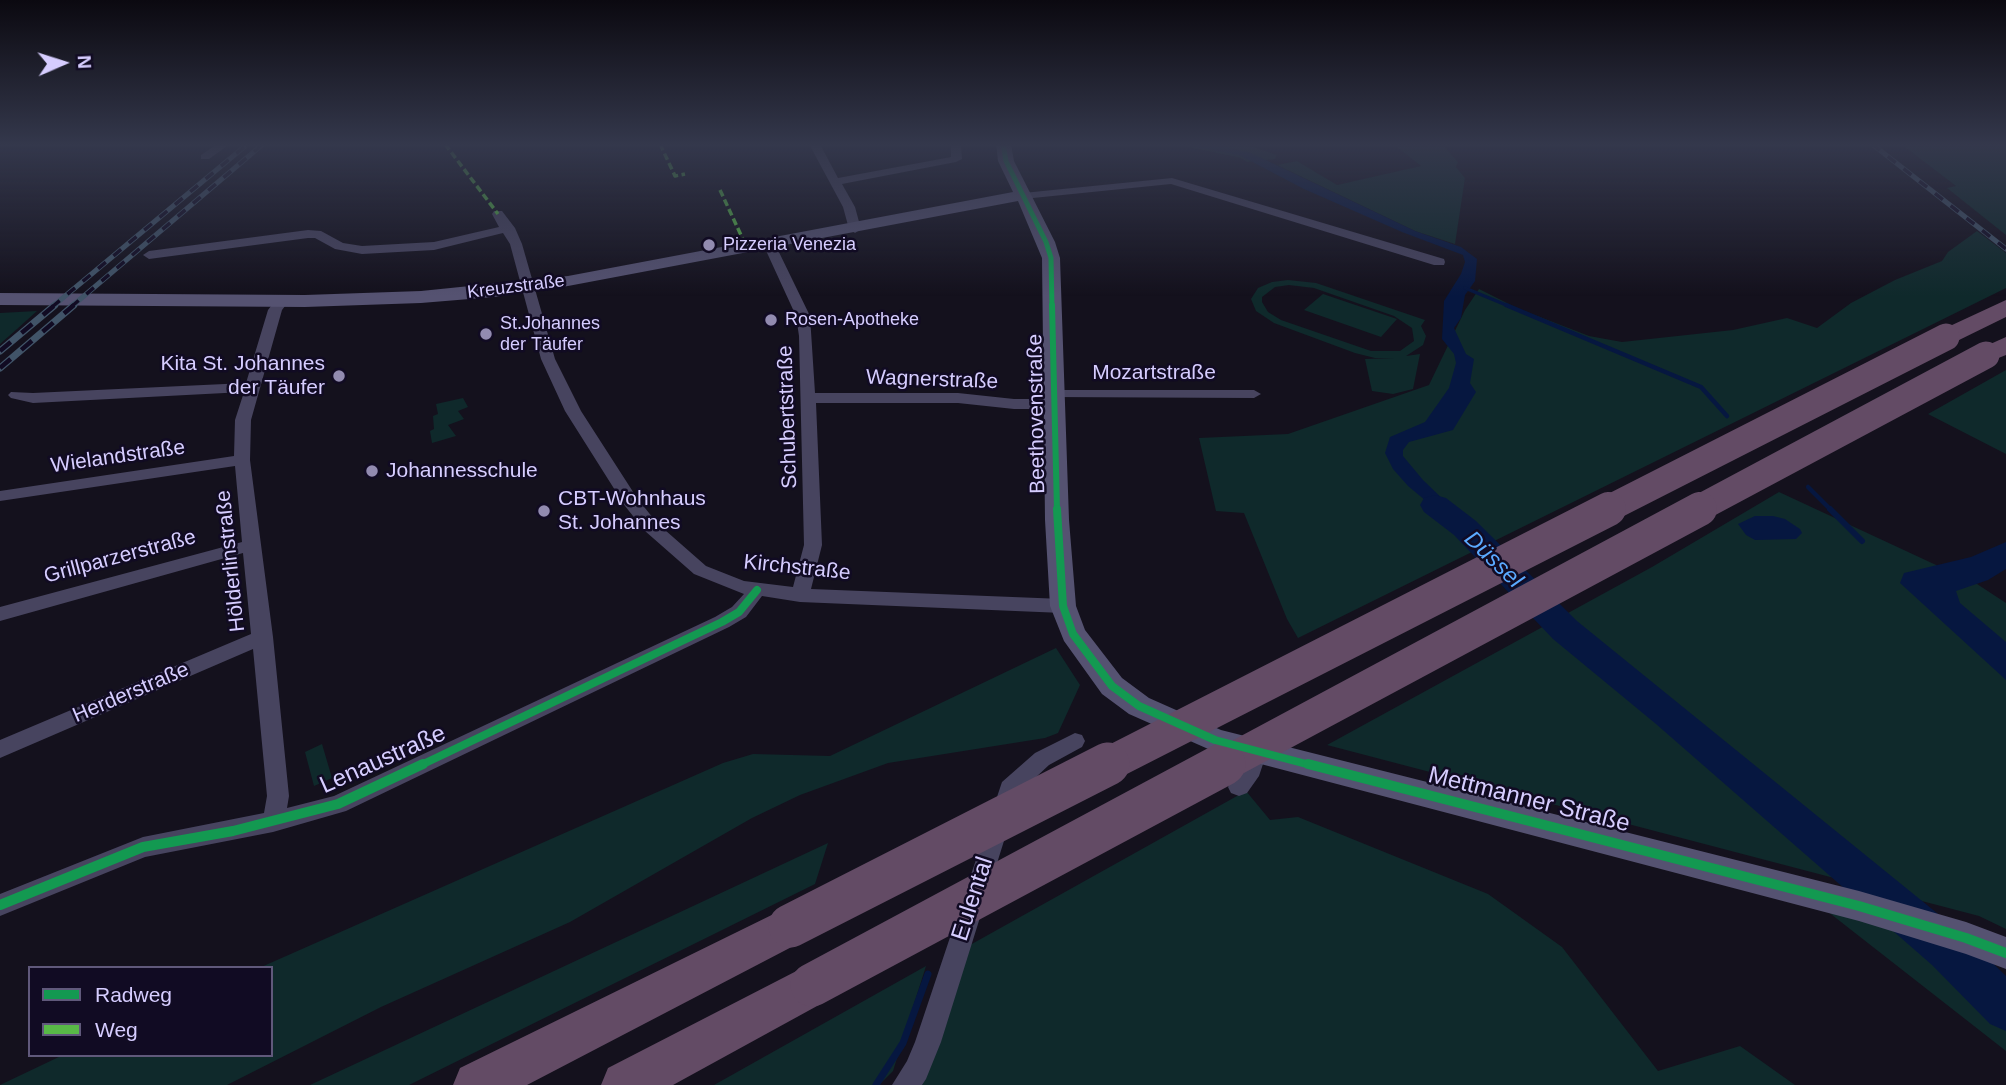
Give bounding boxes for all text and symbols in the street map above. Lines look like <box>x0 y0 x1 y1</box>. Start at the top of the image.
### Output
north arrow <box>28 28 98 98</box>
text: N <box>74 54 95 69</box>
place label: Pizzeria Venezia <box>723 234 856 256</box>
marker: Pizzeria Venezia <box>701 237 717 253</box>
street label: Kreuzstraße <box>466 270 566 304</box>
place label: Rosen-Apotheke <box>785 309 919 331</box>
marker: Rosen-Apotheke <box>763 312 779 328</box>
place label: St.Johannes der Täufer <box>500 313 600 356</box>
marker: St.Johannes der Täufer <box>478 326 494 342</box>
street label: Beethovenstraße <box>1023 334 1051 494</box>
street label: Schubertstraße <box>773 345 803 489</box>
place label: Kita St. Johannes der Täufer <box>160 351 325 401</box>
street label: Mozartstraße <box>1092 360 1216 386</box>
street label: Wagnerstraße <box>865 365 999 395</box>
marker: Kita St. Johannes der Täufer <box>331 368 347 384</box>
street label: Wielandstraße <box>49 435 187 479</box>
place label: Johannesschule <box>386 458 538 484</box>
marker: Johannesschule <box>364 463 380 479</box>
place label: CBT-Wohnhaus St. Johannes <box>558 486 706 536</box>
street label: Hölderlinstraße <box>211 489 251 633</box>
marker: CBT-Wohnhaus St. Johannes <box>536 503 552 519</box>
street label: Grillparzerstraße <box>41 525 199 589</box>
water label: Düssel <box>1458 526 1528 594</box>
street label: Kirchstraße <box>742 550 852 586</box>
street label: Herderstraße <box>69 657 193 729</box>
street label: Lenaustraße <box>316 719 450 801</box>
street label: Mettmanner Straße <box>1425 761 1633 839</box>
street label: Eulental <box>946 853 1000 945</box>
legend <box>28 966 273 1057</box>
text: Radweg <box>95 983 172 1006</box>
text: Weg <box>95 1018 138 1041</box>

